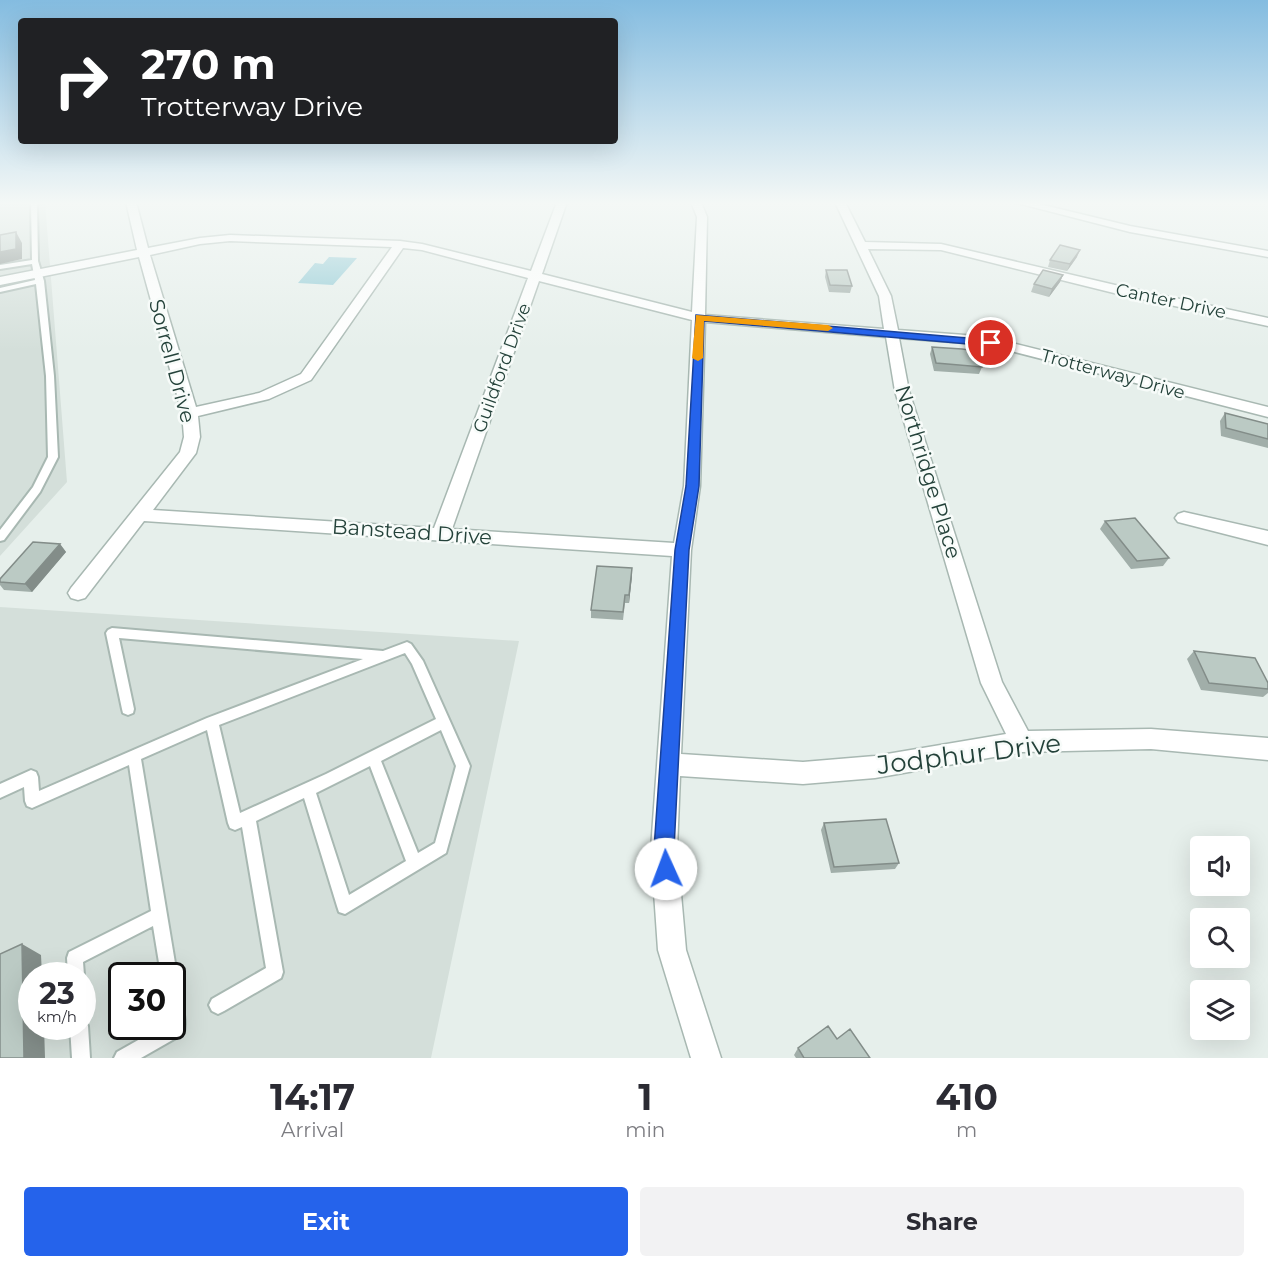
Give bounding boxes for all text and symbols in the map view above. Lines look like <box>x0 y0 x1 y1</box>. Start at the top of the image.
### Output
text: 270 m <box>141 38 275 90</box>
icon: right <box>42 42 120 120</box>
text: Trotterway Drive <box>141 90 363 123</box>
street label: Canter Drive <box>1114 279 1228 323</box>
street label: Sorrell Drive <box>144 296 201 425</box>
street label: Guildford Drive <box>468 300 536 436</box>
pin <box>965 317 1016 368</box>
icon: arrive <box>974 326 1007 359</box>
street label: Trotterway Drive <box>1039 344 1187 404</box>
street label: Northridge Place <box>890 382 967 562</box>
street label: Banstead Drive <box>331 513 493 550</box>
street label: Jodphur Drive <box>874 727 1063 781</box>
map controls <box>1190 836 1250 1040</box>
button: sound <box>1190 836 1250 896</box>
position arrow <box>634 837 698 901</box>
button: search <box>1190 908 1250 968</box>
speed limit sign: 30 <box>108 962 186 1040</box>
text: 23 <box>39 975 75 1012</box>
button: layers <box>1190 980 1250 1040</box>
text: km/h <box>37 1007 77 1026</box>
text: 14:17 <box>270 1075 355 1119</box>
text: 1 <box>638 1075 652 1119</box>
text: 410 <box>935 1075 998 1119</box>
text: Arrival <box>281 1118 344 1142</box>
text: min <box>625 1118 665 1142</box>
text: m <box>956 1118 977 1142</box>
button: Exit <box>24 1187 628 1256</box>
button: Share <box>640 1187 1244 1256</box>

